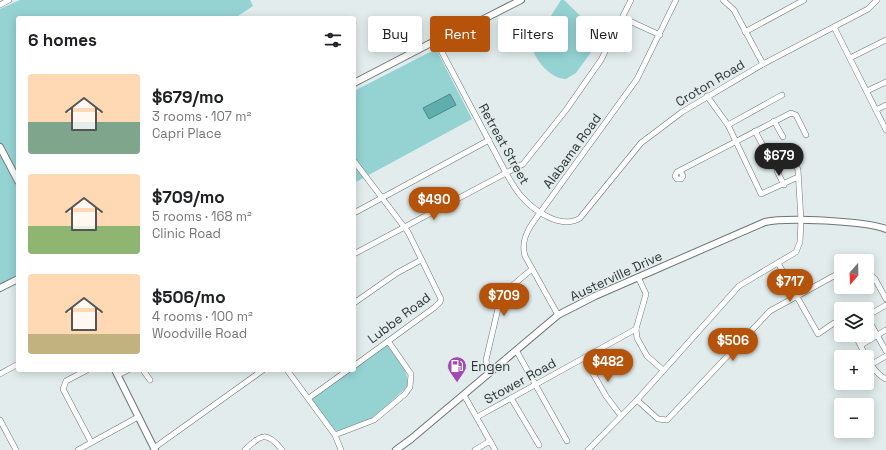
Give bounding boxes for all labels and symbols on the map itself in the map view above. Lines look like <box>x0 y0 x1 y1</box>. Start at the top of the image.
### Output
street label: Croton Road <box>672 56 748 110</box>
street label: Retreat Street <box>475 100 533 188</box>
street label: Alabama Road <box>539 110 605 192</box>
pin: $679 <box>755 143 803 177</box>
pin: $490 <box>410 187 458 221</box>
street label: Austerville Drive <box>567 247 665 305</box>
north arrow <box>834 254 874 294</box>
pin: $717 <box>766 269 814 303</box>
pin: $709 <box>480 283 528 317</box>
street label: Lubbe Road <box>364 289 434 347</box>
pin: $506 <box>709 328 757 362</box>
pin: $482 <box>584 349 632 383</box>
street label: Stower Road <box>481 354 559 408</box>
fuel station icon: Engen <box>446 355 468 383</box>
place label: Engen <box>471 358 510 375</box>

